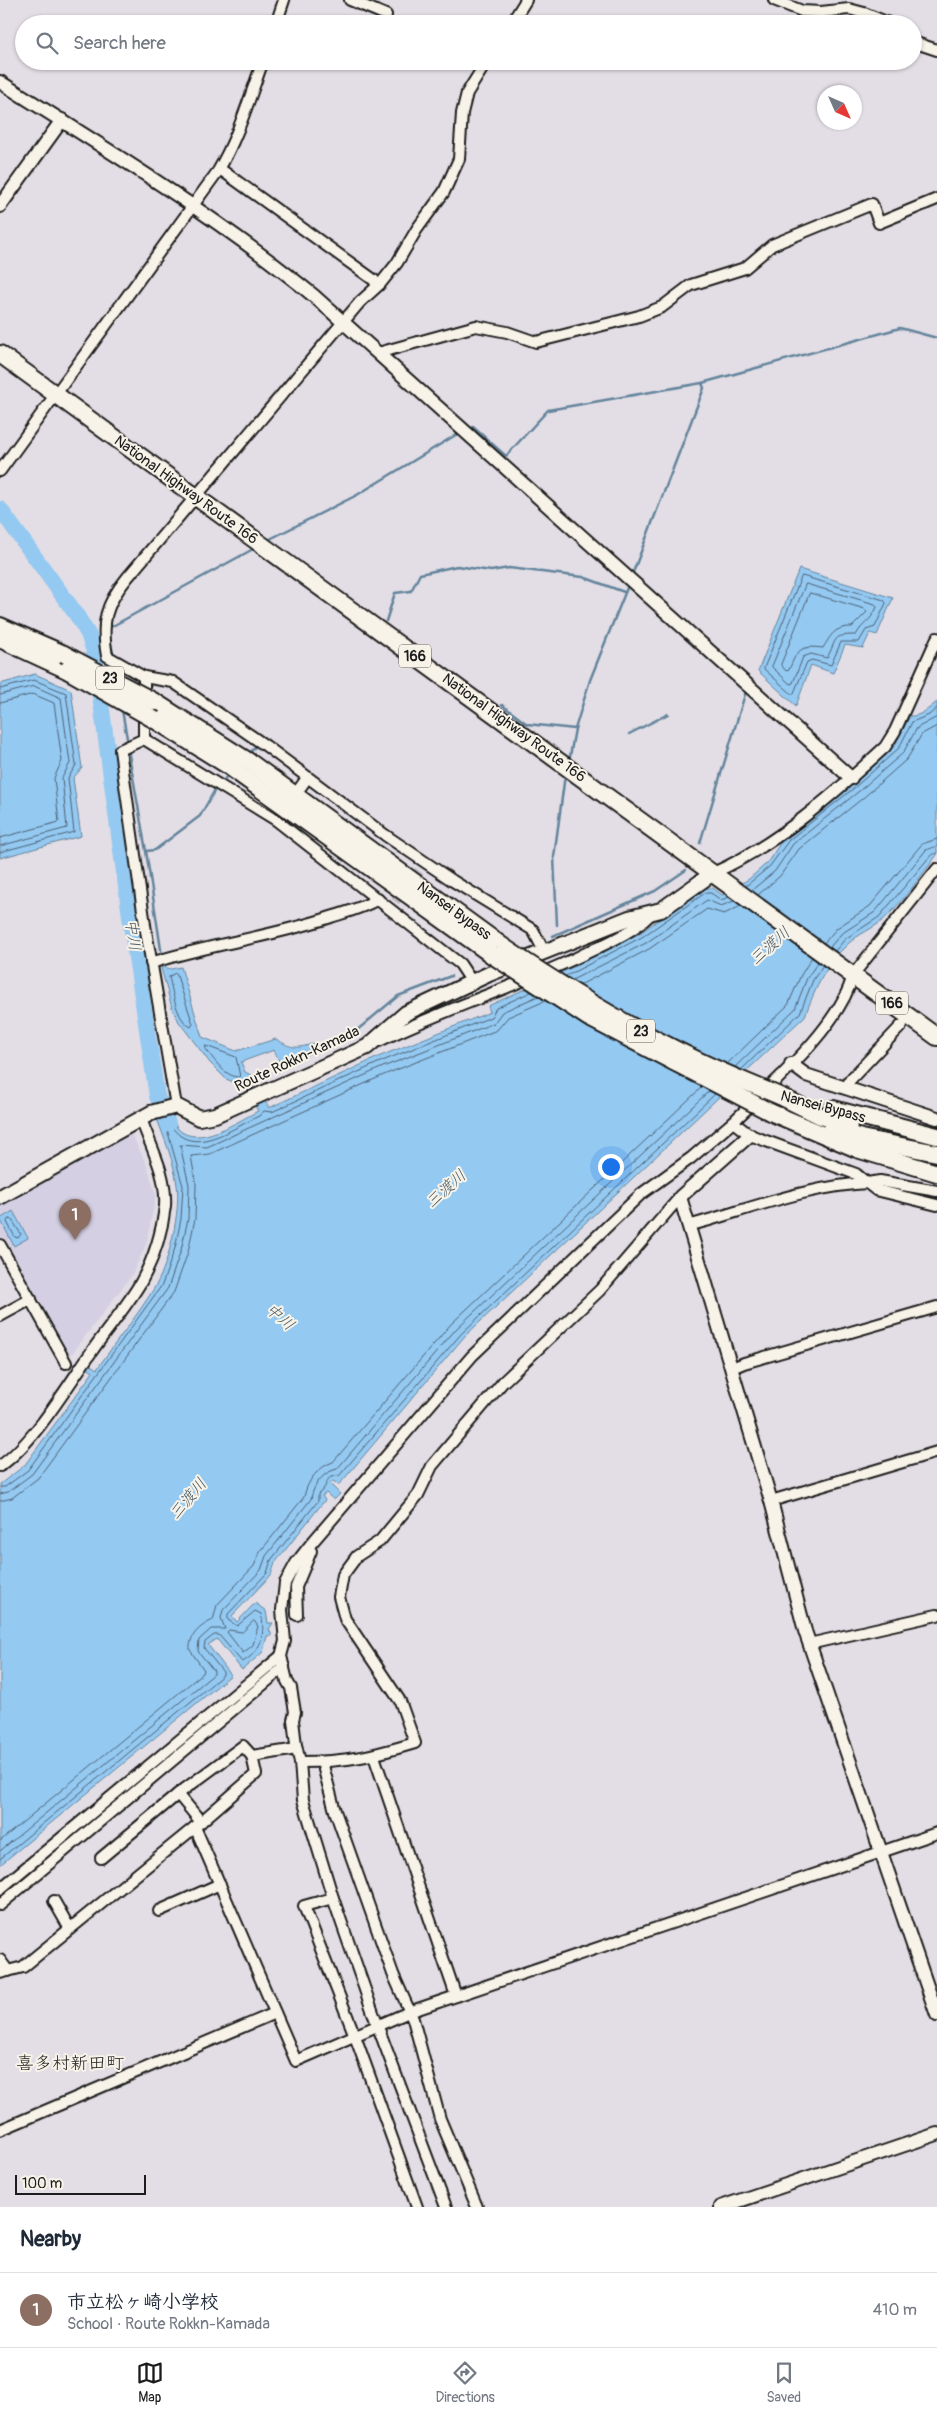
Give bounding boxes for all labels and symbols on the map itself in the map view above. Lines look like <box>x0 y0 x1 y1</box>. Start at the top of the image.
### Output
north arrow <box>817 85 862 130</box>
street label: National Highway Route 166 <box>110 431 262 549</box>
road number: 166 <box>399 644 431 668</box>
road number: 23 <box>96 666 124 690</box>
street label: National Highway Route 166 <box>438 669 590 787</box>
street label: Nansei Bypass <box>413 878 495 944</box>
water label: 中川 <box>121 918 145 952</box>
water label: 三渡川 <box>745 923 795 969</box>
road number: 166 <box>876 991 908 1014</box>
road number: 23 <box>627 1019 655 1042</box>
street label: Route Rokkn-Kamada <box>231 1022 363 1096</box>
street label: Nansei Bypass <box>778 1087 868 1128</box>
your location <box>598 1154 624 1180</box>
water label: 三渡川 <box>421 1166 471 1212</box>
pin: 1 <box>59 1199 91 1240</box>
water label: 中川 <box>261 1299 299 1335</box>
water label: 三渡川 <box>165 1474 211 1524</box>
district label: 喜多村新田町 <box>16 2052 124 2075</box>
scale bar <box>15 2172 146 2195</box>

